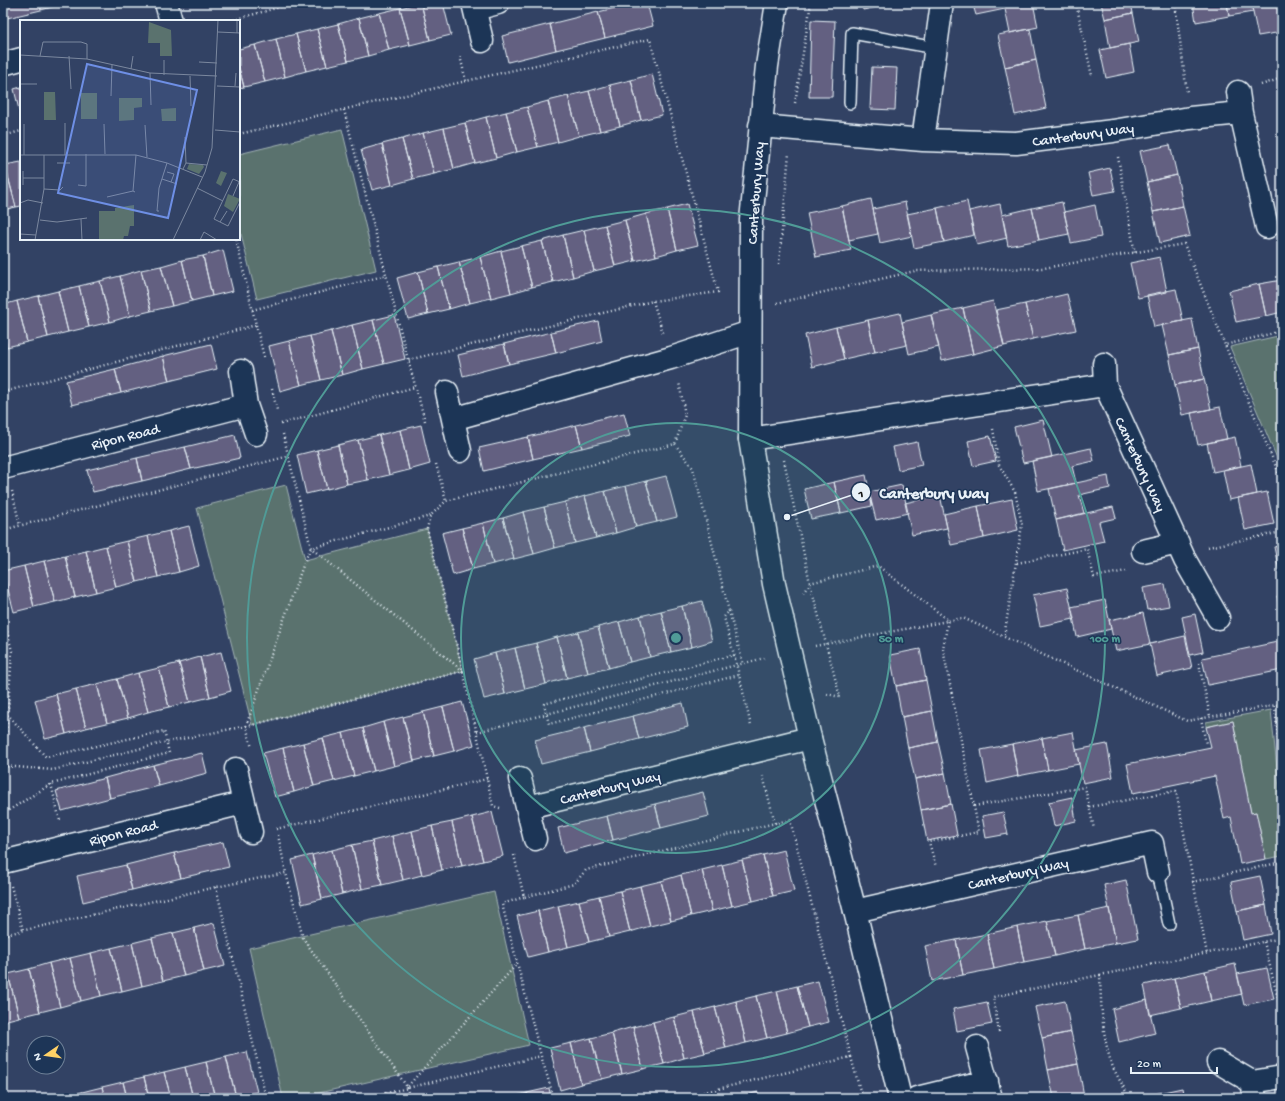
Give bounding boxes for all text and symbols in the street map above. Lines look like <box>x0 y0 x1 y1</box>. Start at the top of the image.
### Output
inset map <box>20 20 240 240</box>
street label: Canterbury Way <box>1031 120 1136 152</box>
street label: Canterbury Way <box>744 141 770 245</box>
street label: Canterbury Way <box>1109 415 1169 516</box>
street label: Ripon Road <box>89 420 163 455</box>
callout: Canterbury Way <box>851 478 997 506</box>
text: Canterbury Way <box>878 486 989 505</box>
text: 1 <box>858 488 864 502</box>
centre of rings <box>669 631 683 645</box>
text: 50 m <box>879 633 904 647</box>
text: 100 m <box>1089 633 1120 647</box>
street label: Canterbury Way <box>559 768 663 810</box>
street label: Ripon Road <box>87 816 161 851</box>
street label: Canterbury Way <box>967 855 1071 895</box>
north arrow <box>26 1035 66 1075</box>
scale bar <box>1131 1049 1217 1075</box>
text: N <box>32 1052 45 1062</box>
text: 20 m <box>1137 1058 1162 1072</box>

